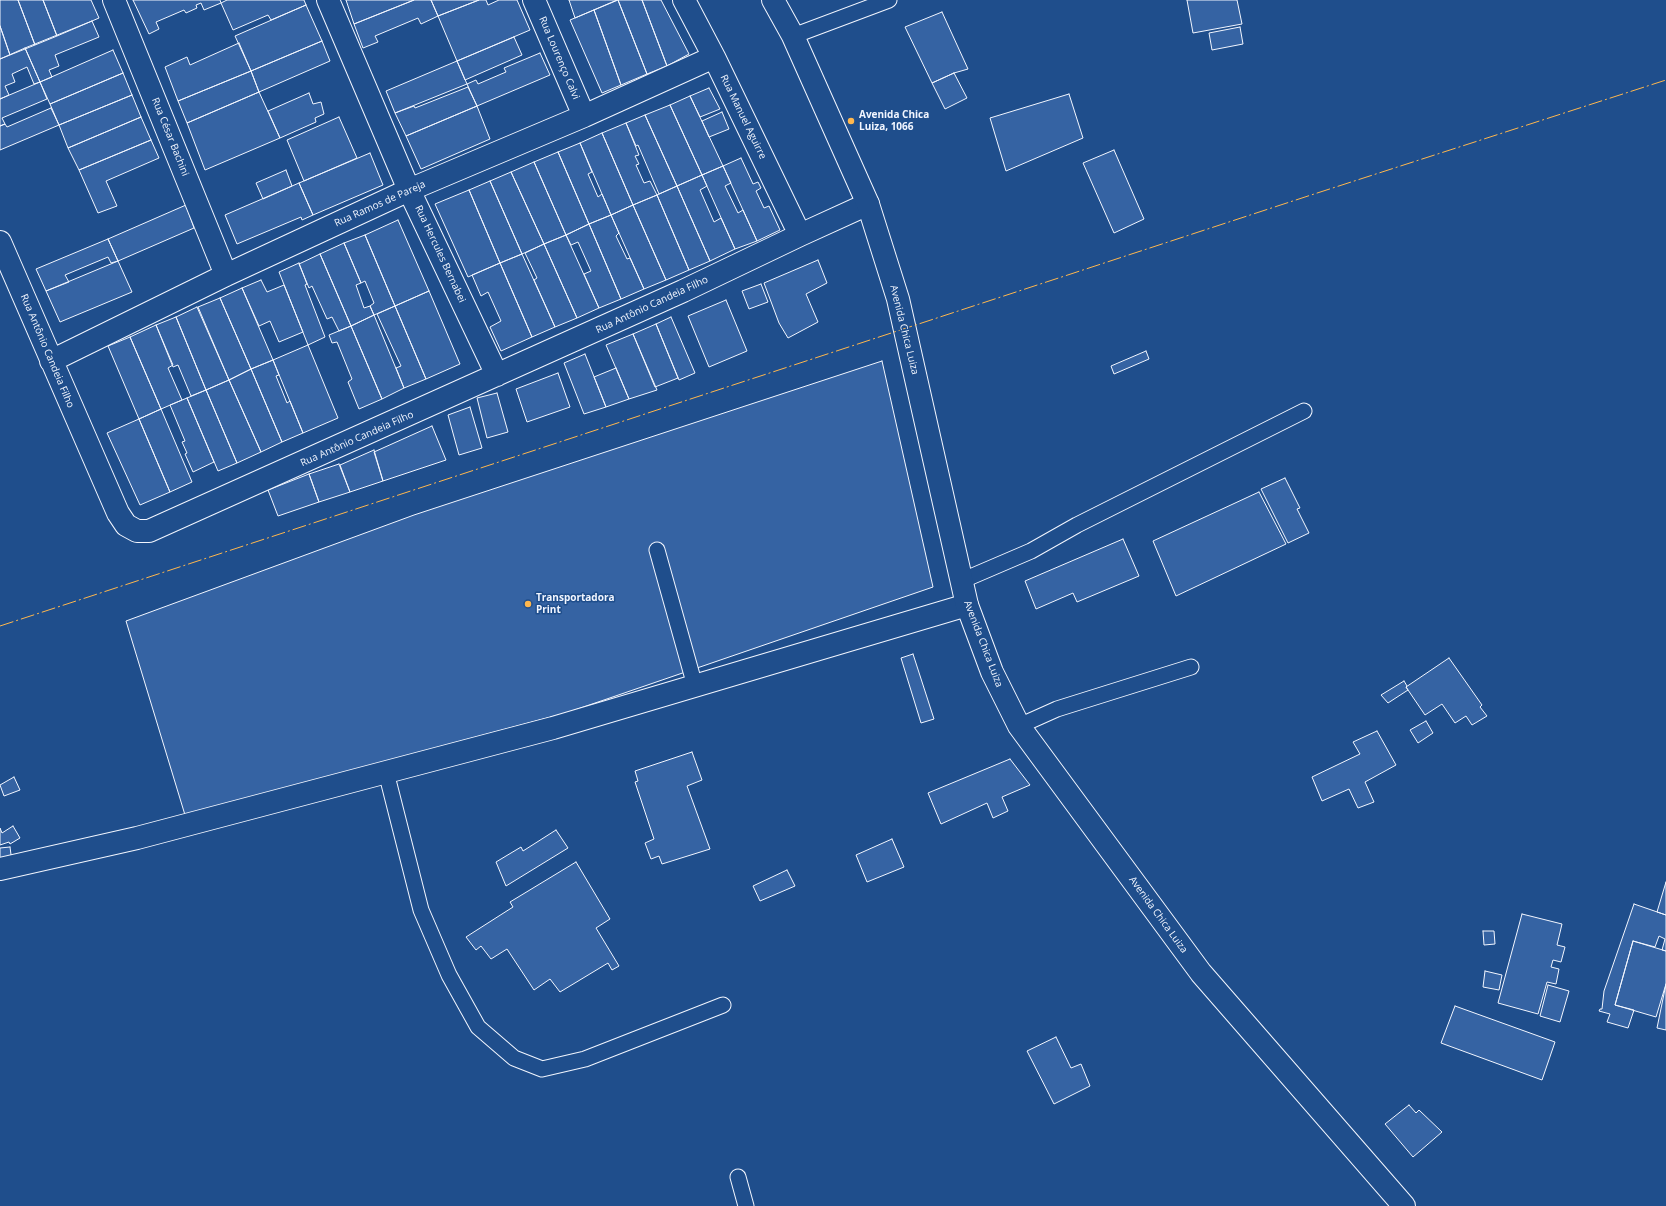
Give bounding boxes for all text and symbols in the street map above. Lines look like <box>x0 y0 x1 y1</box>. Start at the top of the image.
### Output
street label: Rua Lourenço Calvi <box>536 15 582 101</box>
street label: Rua Manuel Aguirre <box>717 73 769 161</box>
street label: Rua César Bachini <box>149 96 191 178</box>
place label: Avenida Chica Luiza, 1066 <box>859 109 929 132</box>
marker: Avenida Chica Luiza, 1066 <box>846 116 856 126</box>
street label: Rua Ramos de Pareja <box>333 178 427 230</box>
street label: Rua Hercules Bernabei <box>412 203 468 305</box>
street label: Rua Antônio Candeia Filho <box>594 274 710 336</box>
street label: Avenida Chica Luiza <box>887 284 921 376</box>
street label: Rua Antônio Candeia Filho <box>18 292 76 410</box>
street label: Rua Antônio Candeia Filho <box>299 409 415 469</box>
place label: Transportadora Print <box>536 592 614 616</box>
marker: Transportadora Print <box>523 599 533 609</box>
street label: Avenida Chica Luiza <box>961 599 1005 689</box>
street label: Avenida Chica Luiza <box>1126 874 1190 956</box>

